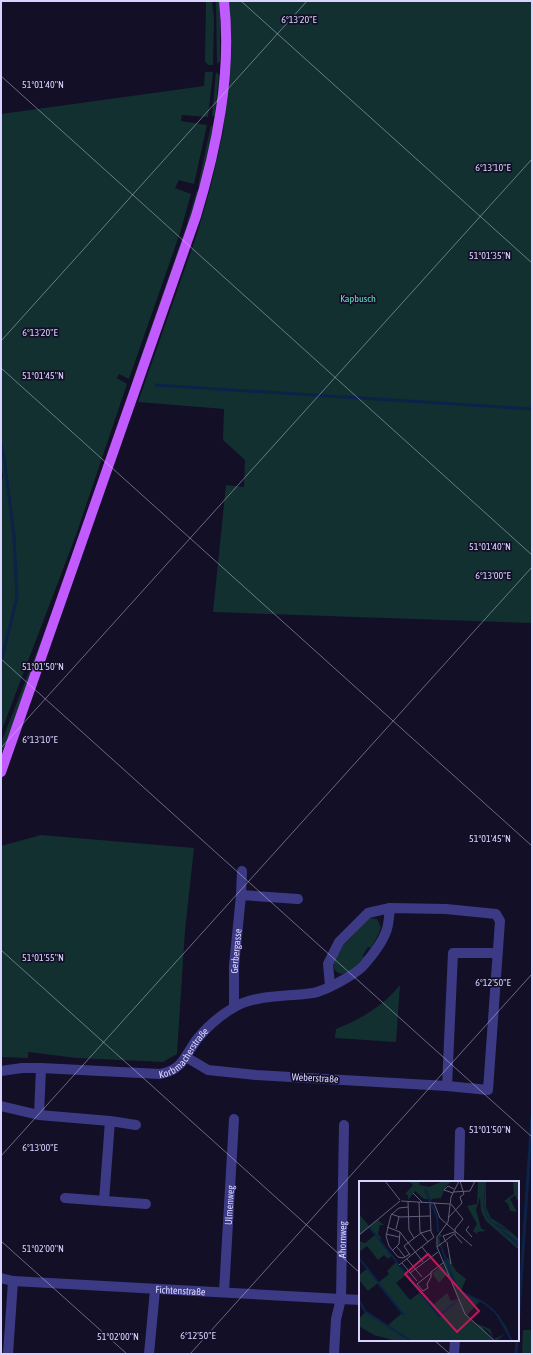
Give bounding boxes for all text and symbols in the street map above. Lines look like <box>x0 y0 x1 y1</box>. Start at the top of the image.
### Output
text: 6°13'20"E <box>281 14 317 25</box>
text: 51°01'40"N <box>22 79 64 90</box>
text: 6°13'10"E <box>475 162 511 173</box>
text: 51°01'35"N <box>469 250 511 261</box>
park label: Kapbusch <box>340 293 376 304</box>
text: 6°13'20"E <box>22 327 58 338</box>
text: 51°01'45"N <box>22 370 64 381</box>
text: 51°01'40"N <box>469 541 511 552</box>
text: 6°13'00"E <box>475 570 511 581</box>
text: 51°01'50"N <box>22 661 64 672</box>
text: 6°13'10"E <box>22 734 58 745</box>
text: 51°01'45"N <box>469 833 511 844</box>
street label: Gerbergasse <box>228 928 243 974</box>
text: 51°01'55"N <box>22 952 64 963</box>
text: 6°12'50"E <box>475 977 511 988</box>
street label: Korbmacherstraße <box>158 1025 211 1080</box>
street label: Weberstraße <box>291 1071 339 1085</box>
text: 51°01'50"N <box>469 1124 511 1135</box>
text: 6°13'00"E <box>22 1142 58 1153</box>
inset map <box>359 1181 519 1341</box>
street label: Ulmenweg <box>222 1184 236 1225</box>
street label: Ahornweg <box>336 1220 348 1258</box>
text: 51°02'00"N <box>22 1243 64 1254</box>
street label: Fichtenstraße <box>155 1283 206 1297</box>
text: 6°12'50"E <box>180 1330 216 1341</box>
text: 51°02'00"N <box>97 1331 139 1342</box>

